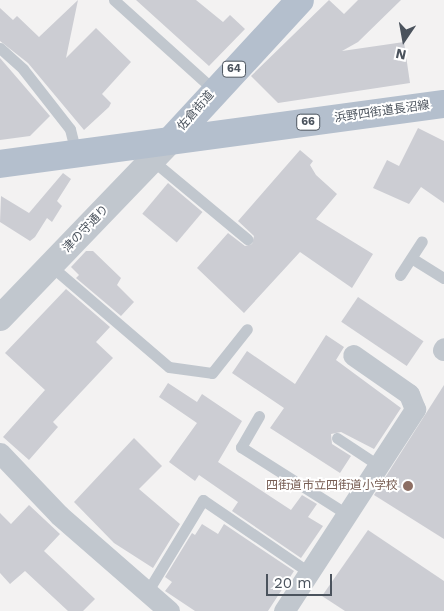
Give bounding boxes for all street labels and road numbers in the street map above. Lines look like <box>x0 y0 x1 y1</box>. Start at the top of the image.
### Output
road number: 64 <box>222 61 246 78</box>
street label: 佐倉街道 <box>175 88 217 134</box>
street label: 浜野四街道長沼線 <box>333 98 431 126</box>
road number: 66 <box>296 114 320 130</box>
street label: 津の守通り <box>60 202 112 256</box>

